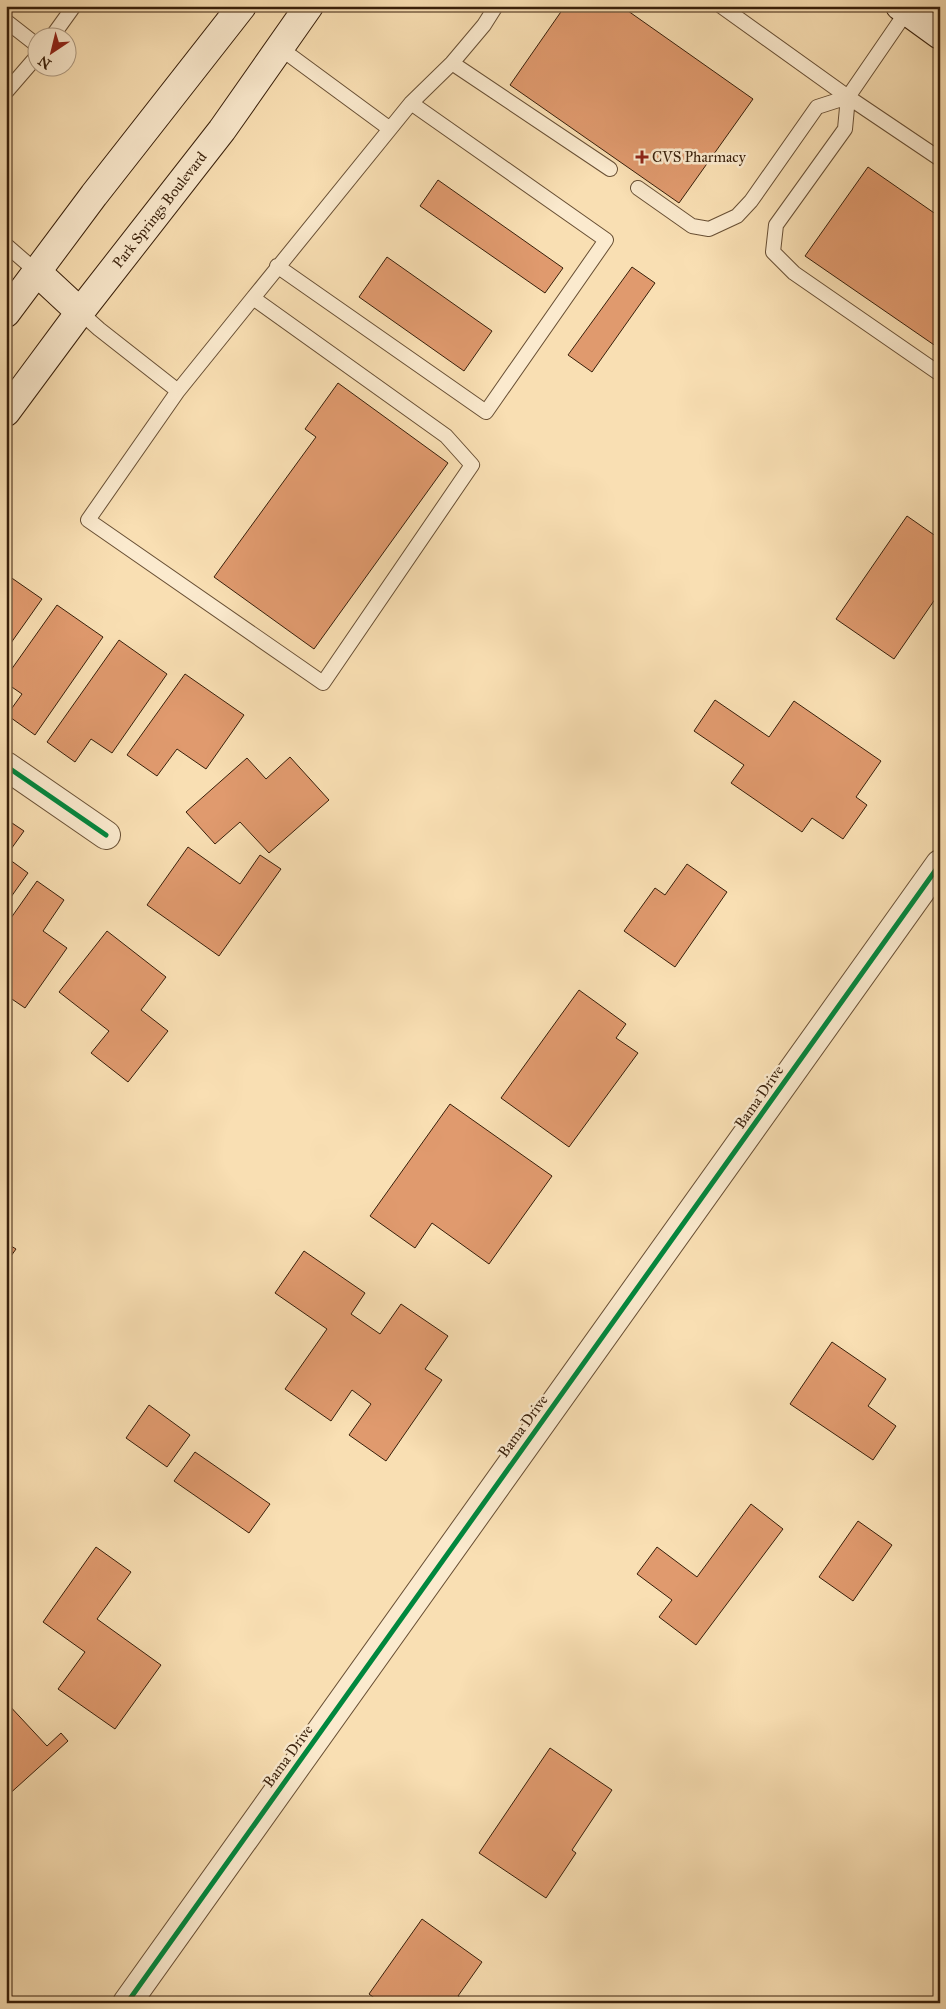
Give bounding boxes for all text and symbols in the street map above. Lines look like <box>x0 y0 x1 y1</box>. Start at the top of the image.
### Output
north arrow <box>28 28 78 78</box>
text: N <box>35 52 55 73</box>
street label: Park Springs Boulevard <box>109 148 211 272</box>
place label: CVS Pharmacy <box>652 148 747 166</box>
marker: CVS Pharmacy <box>636 151 648 163</box>
street label: Bama Drive <box>731 1062 787 1132</box>
street label: Bama Drive <box>494 1391 552 1461</box>
street label: Bama Drive <box>259 1721 317 1791</box>

